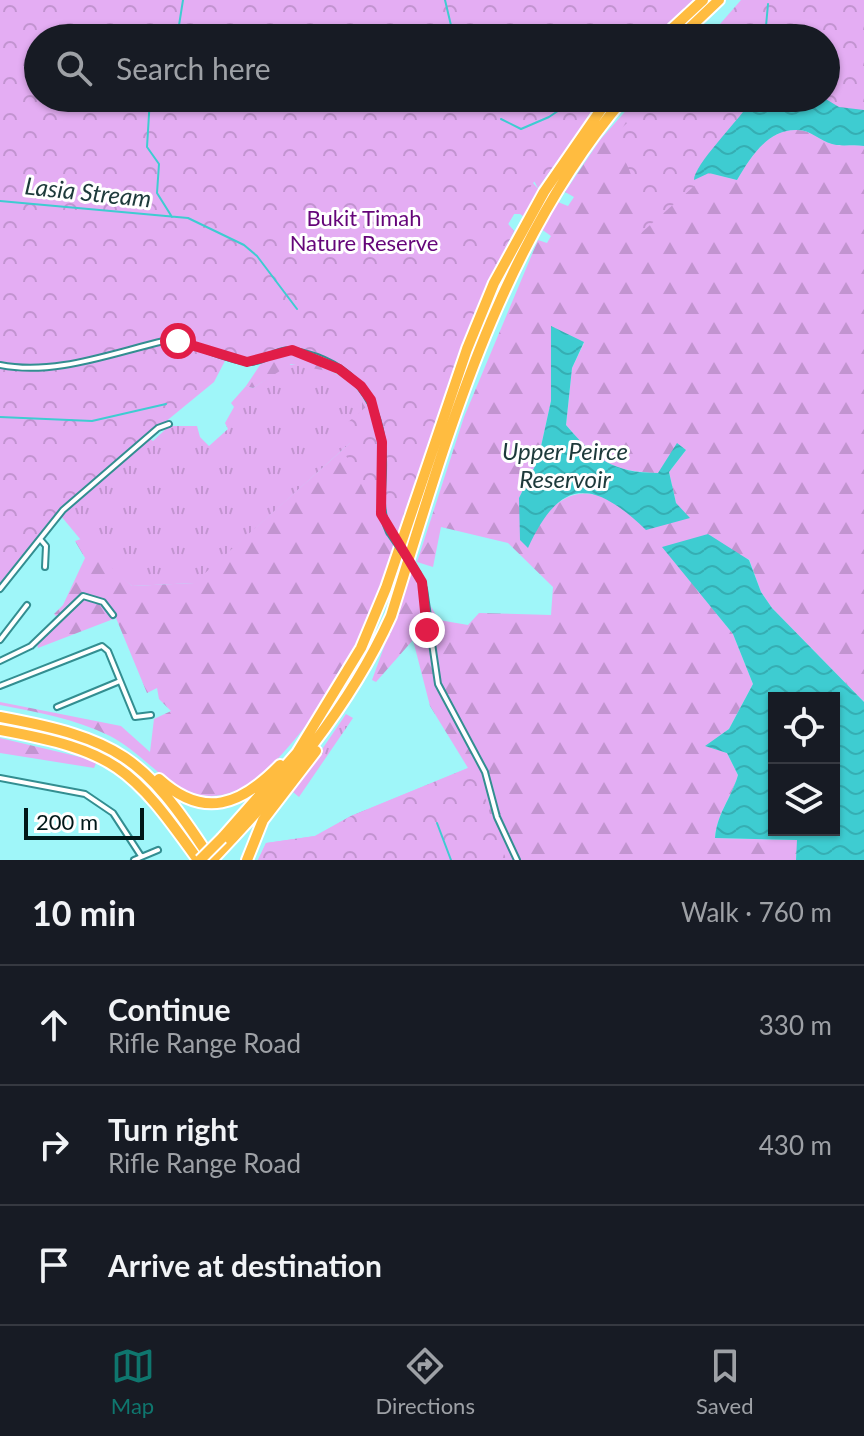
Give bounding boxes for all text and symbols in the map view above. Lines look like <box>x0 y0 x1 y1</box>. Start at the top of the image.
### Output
search box <box>24 24 840 112</box>
icon: search <box>52 46 96 90</box>
text: Search here <box>116 50 271 86</box>
water label: Lasia Stream <box>24 170 153 213</box>
park label: Bukit Timah Nature Reserve <box>290 204 438 256</box>
route start <box>160 323 196 359</box>
water label: Upper Peirce Reservoir <box>502 436 628 493</box>
route end <box>409 612 445 648</box>
map controls <box>768 692 840 836</box>
button: locate <box>768 692 840 764</box>
button: layers <box>768 764 840 836</box>
scale bar <box>24 804 144 840</box>
text: 200 m <box>36 808 98 835</box>
text: 10 min <box>32 892 136 933</box>
text: Walk · 760 m <box>681 896 832 928</box>
text: Continue <box>108 991 231 1027</box>
icon: ahead <box>32 1003 76 1047</box>
text: 330 m <box>759 1009 832 1041</box>
text: Rifle Range Road <box>108 1027 301 1059</box>
text: Turn right <box>108 1111 238 1147</box>
icon: right <box>32 1123 76 1167</box>
text: 430 m <box>759 1129 832 1161</box>
text: Rifle Range Road <box>108 1147 301 1179</box>
icon: arrive <box>32 1243 76 1287</box>
text: Arrive at destination <box>108 1247 382 1283</box>
tab: Map <box>111 1344 155 1419</box>
tab: Directions <box>376 1344 475 1419</box>
tab: Saved <box>696 1344 753 1419</box>

